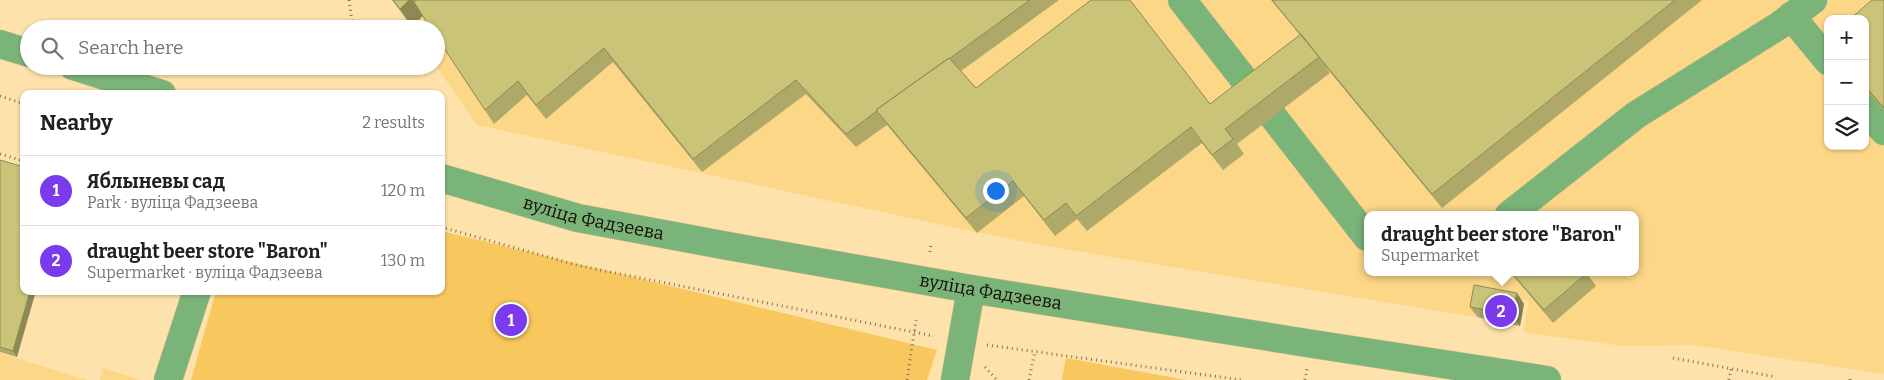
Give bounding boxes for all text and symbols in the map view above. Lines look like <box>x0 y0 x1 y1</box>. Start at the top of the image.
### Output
map controls <box>1824 15 1869 150</box>
button: + <box>1824 15 1869 60</box>
search box <box>20 20 445 75</box>
icon: search <box>38 34 66 62</box>
text: Search here <box>78 36 183 59</box>
button: − <box>1824 60 1869 105</box>
button: layers <box>1824 105 1869 150</box>
text: Nearby <box>40 110 113 136</box>
text: 2 results <box>362 113 425 132</box>
text: Яблыневы сад <box>87 170 225 193</box>
your location <box>983 178 1009 204</box>
text: 1 <box>53 181 59 200</box>
text: 120 m <box>381 181 425 200</box>
street label: вуліца Фадзеева <box>521 192 666 245</box>
text: Park · вуліца Фадзеева <box>87 193 258 212</box>
popup <box>1364 211 1639 276</box>
text: draught beer store "Baron" <box>1381 223 1622 246</box>
text: draught beer store "Baron" <box>87 240 328 263</box>
text: Supermarket <box>1381 246 1479 265</box>
text: 2 <box>51 251 61 270</box>
text: 130 m <box>381 251 425 270</box>
text: Supermarket · вуліца Фадзеева <box>87 263 323 282</box>
street label: вуліца Фадзеева <box>918 269 1064 314</box>
pin: 2 <box>1485 292 1517 330</box>
pin: 1 <box>495 301 527 339</box>

